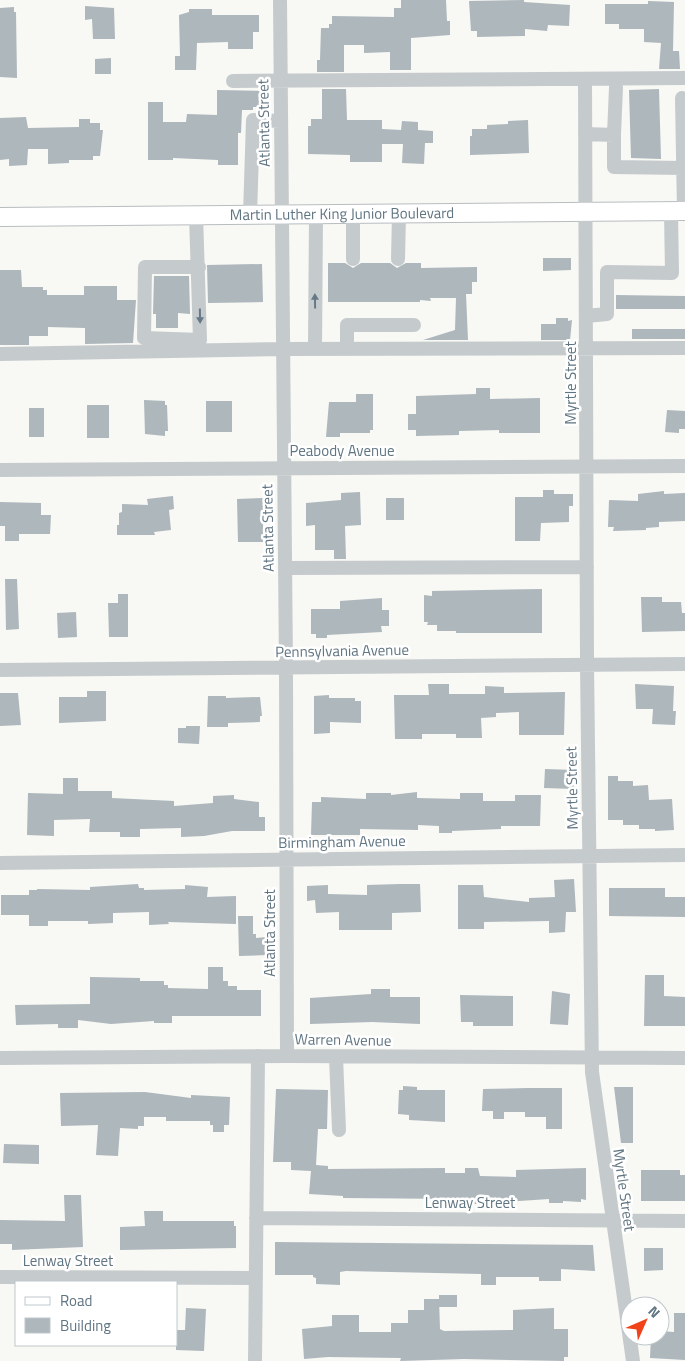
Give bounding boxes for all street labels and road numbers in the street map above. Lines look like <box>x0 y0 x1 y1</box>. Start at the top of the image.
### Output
street label: Atlanta Street <box>251 78 276 167</box>
street label: Martin Luther King Junior Boulevard <box>230 201 454 226</box>
street label: Myrtle Street <box>559 341 582 425</box>
street label: Peabody Avenue <box>289 439 395 462</box>
street label: Atlanta Street <box>255 483 280 572</box>
street label: Pennsylvania Avenue <box>275 638 409 663</box>
street label: Myrtle Street <box>559 745 584 830</box>
street label: Birmingham Avenue <box>278 829 406 854</box>
street label: Atlanta Street <box>258 888 281 977</box>
street label: Warren Avenue <box>294 1027 392 1052</box>
street label: Myrtle Street <box>607 1147 642 1234</box>
street label: Lenway Street <box>425 1191 516 1214</box>
street label: Lenway Street <box>23 1249 114 1272</box>

